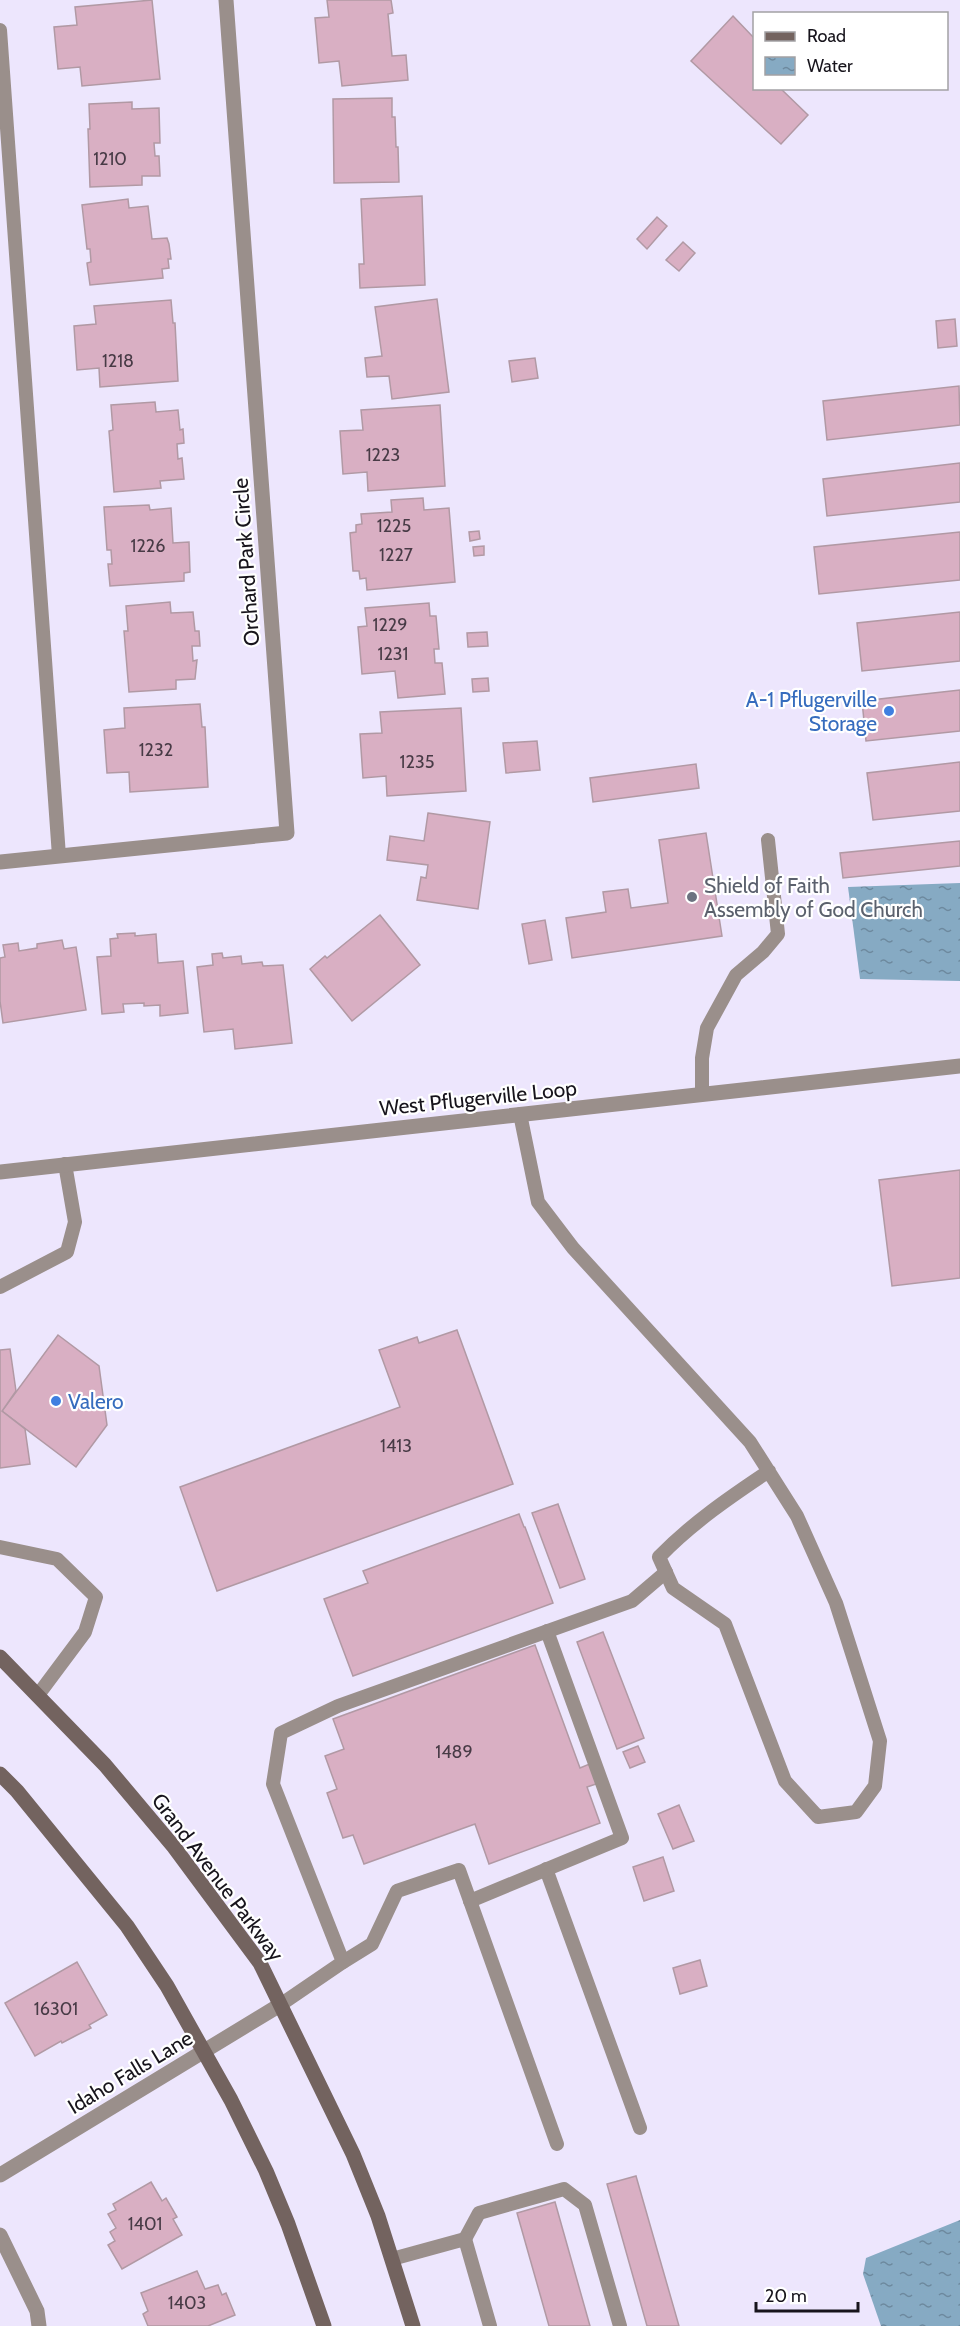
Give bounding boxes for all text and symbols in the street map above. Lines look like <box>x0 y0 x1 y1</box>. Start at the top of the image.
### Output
legend <box>753 12 948 90</box>
text: Road <box>807 25 846 47</box>
text: Water <box>807 55 853 77</box>
house number: 1210 <box>93 148 127 170</box>
house number: 1218 <box>102 350 134 372</box>
house number: 1223 <box>366 444 400 466</box>
street label: Orchard Park Circle <box>228 477 264 647</box>
house number: 1225 <box>377 515 411 537</box>
house number: 1226 <box>131 535 165 557</box>
house number: 1227 <box>379 544 413 566</box>
house number: 1229 <box>373 614 407 636</box>
house number: 1231 <box>378 643 408 665</box>
place label: A-1 Pflugerville Storage <box>746 687 877 736</box>
marker: A-1 Pflugerville Storage <box>882 704 896 718</box>
house number: 1232 <box>139 739 173 761</box>
house number: 1235 <box>400 751 434 773</box>
place label: Shield of Faith Assembly of God Church <box>704 873 923 922</box>
marker: Shield of Faith Assembly of God Church <box>685 890 699 904</box>
street label: West Pflugerville Loop <box>378 1075 578 1121</box>
place label: Valero <box>68 1389 124 1414</box>
marker: Valero <box>49 1394 63 1408</box>
house number: 1413 <box>380 1435 412 1457</box>
house number: 1489 <box>435 1741 473 1763</box>
street label: Grand Avenue Parkway <box>147 1788 289 1966</box>
house number: 16301 <box>34 1998 78 2020</box>
street label: Idaho Falls Lane <box>63 2025 197 2119</box>
house number: 1401 <box>128 2213 162 2235</box>
scale bar <box>756 2275 858 2313</box>
text: 20 m <box>765 2285 807 2307</box>
house number: 1403 <box>168 2292 206 2314</box>

